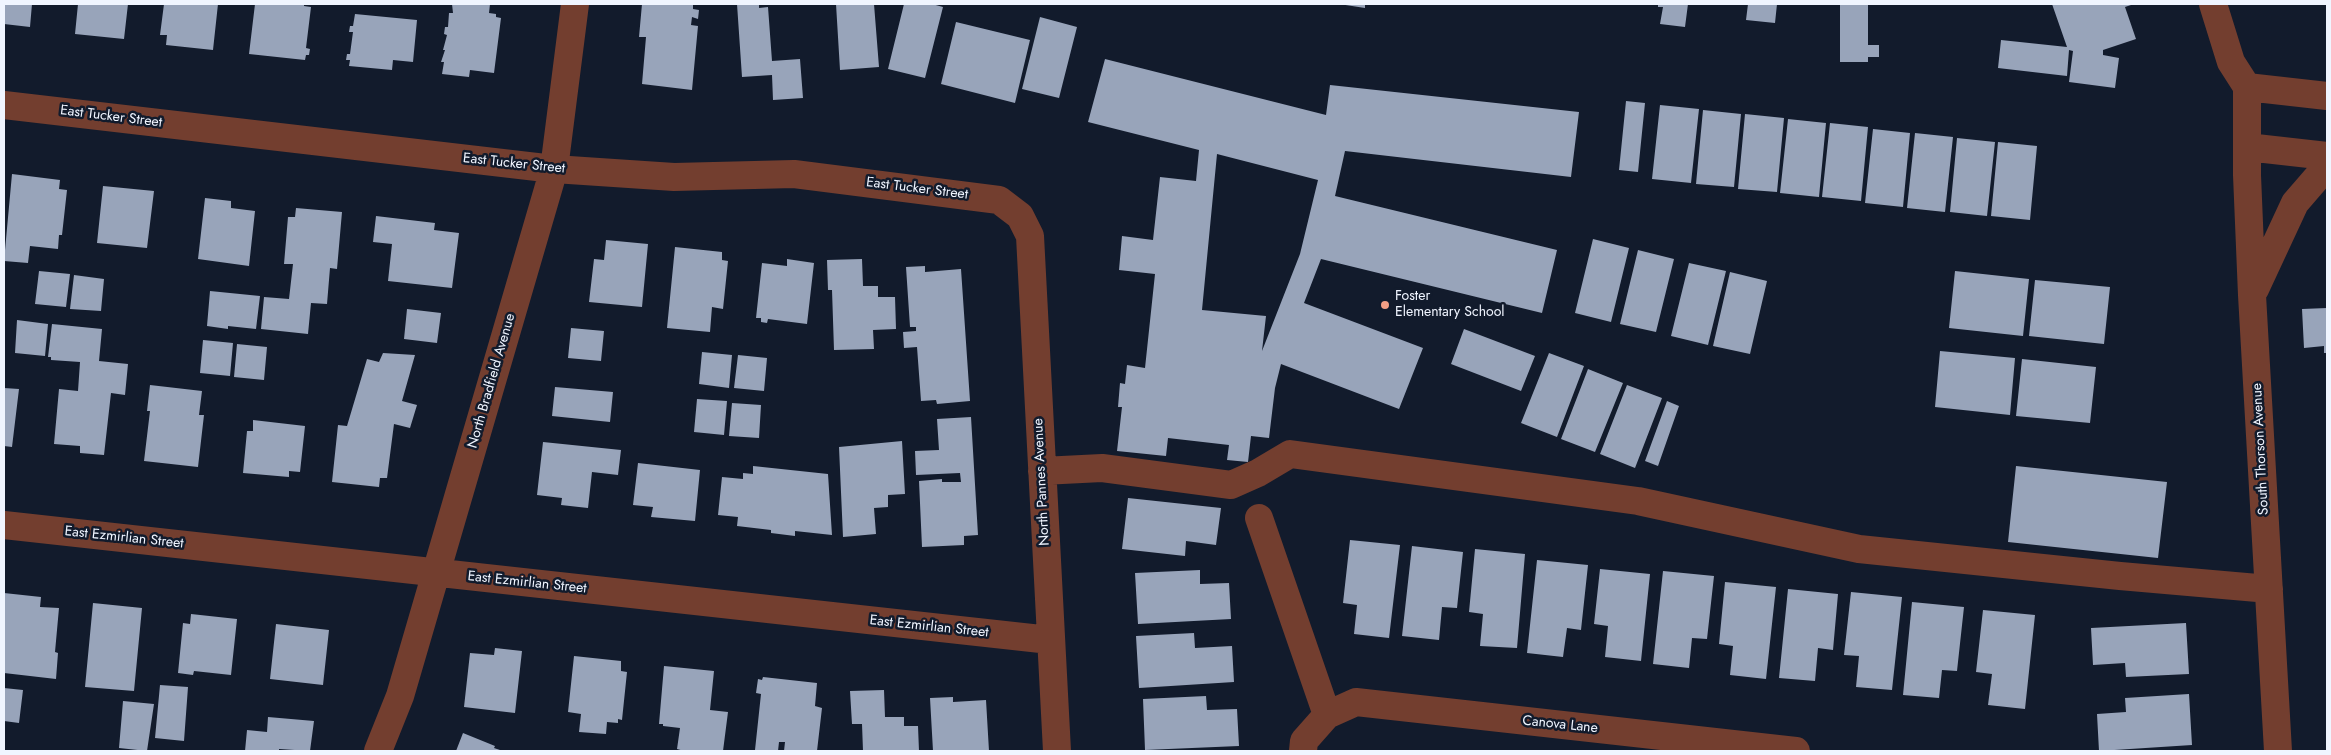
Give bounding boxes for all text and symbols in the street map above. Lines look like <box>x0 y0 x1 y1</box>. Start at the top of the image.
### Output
street label: East Tucker Street <box>59 102 163 132</box>
street label: East Tucker Street <box>462 150 566 178</box>
street label: East Tucker Street <box>865 174 969 204</box>
place label: Foster Elementary School <box>1395 289 1505 322</box>
marker: Foster Elementary School <box>1379 299 1391 311</box>
street label: North Bradfield Avenue <box>465 312 519 450</box>
street label: South Thorson Avenue <box>2249 382 2273 516</box>
street label: North Pannes Avenue <box>1030 418 1054 546</box>
street label: East Ezmirlian Street <box>64 523 184 553</box>
street label: East Ezmirlian Street <box>467 568 587 598</box>
street label: East Ezmirlian Street <box>869 612 989 642</box>
street label: Canova Lane <box>1521 713 1599 737</box>

